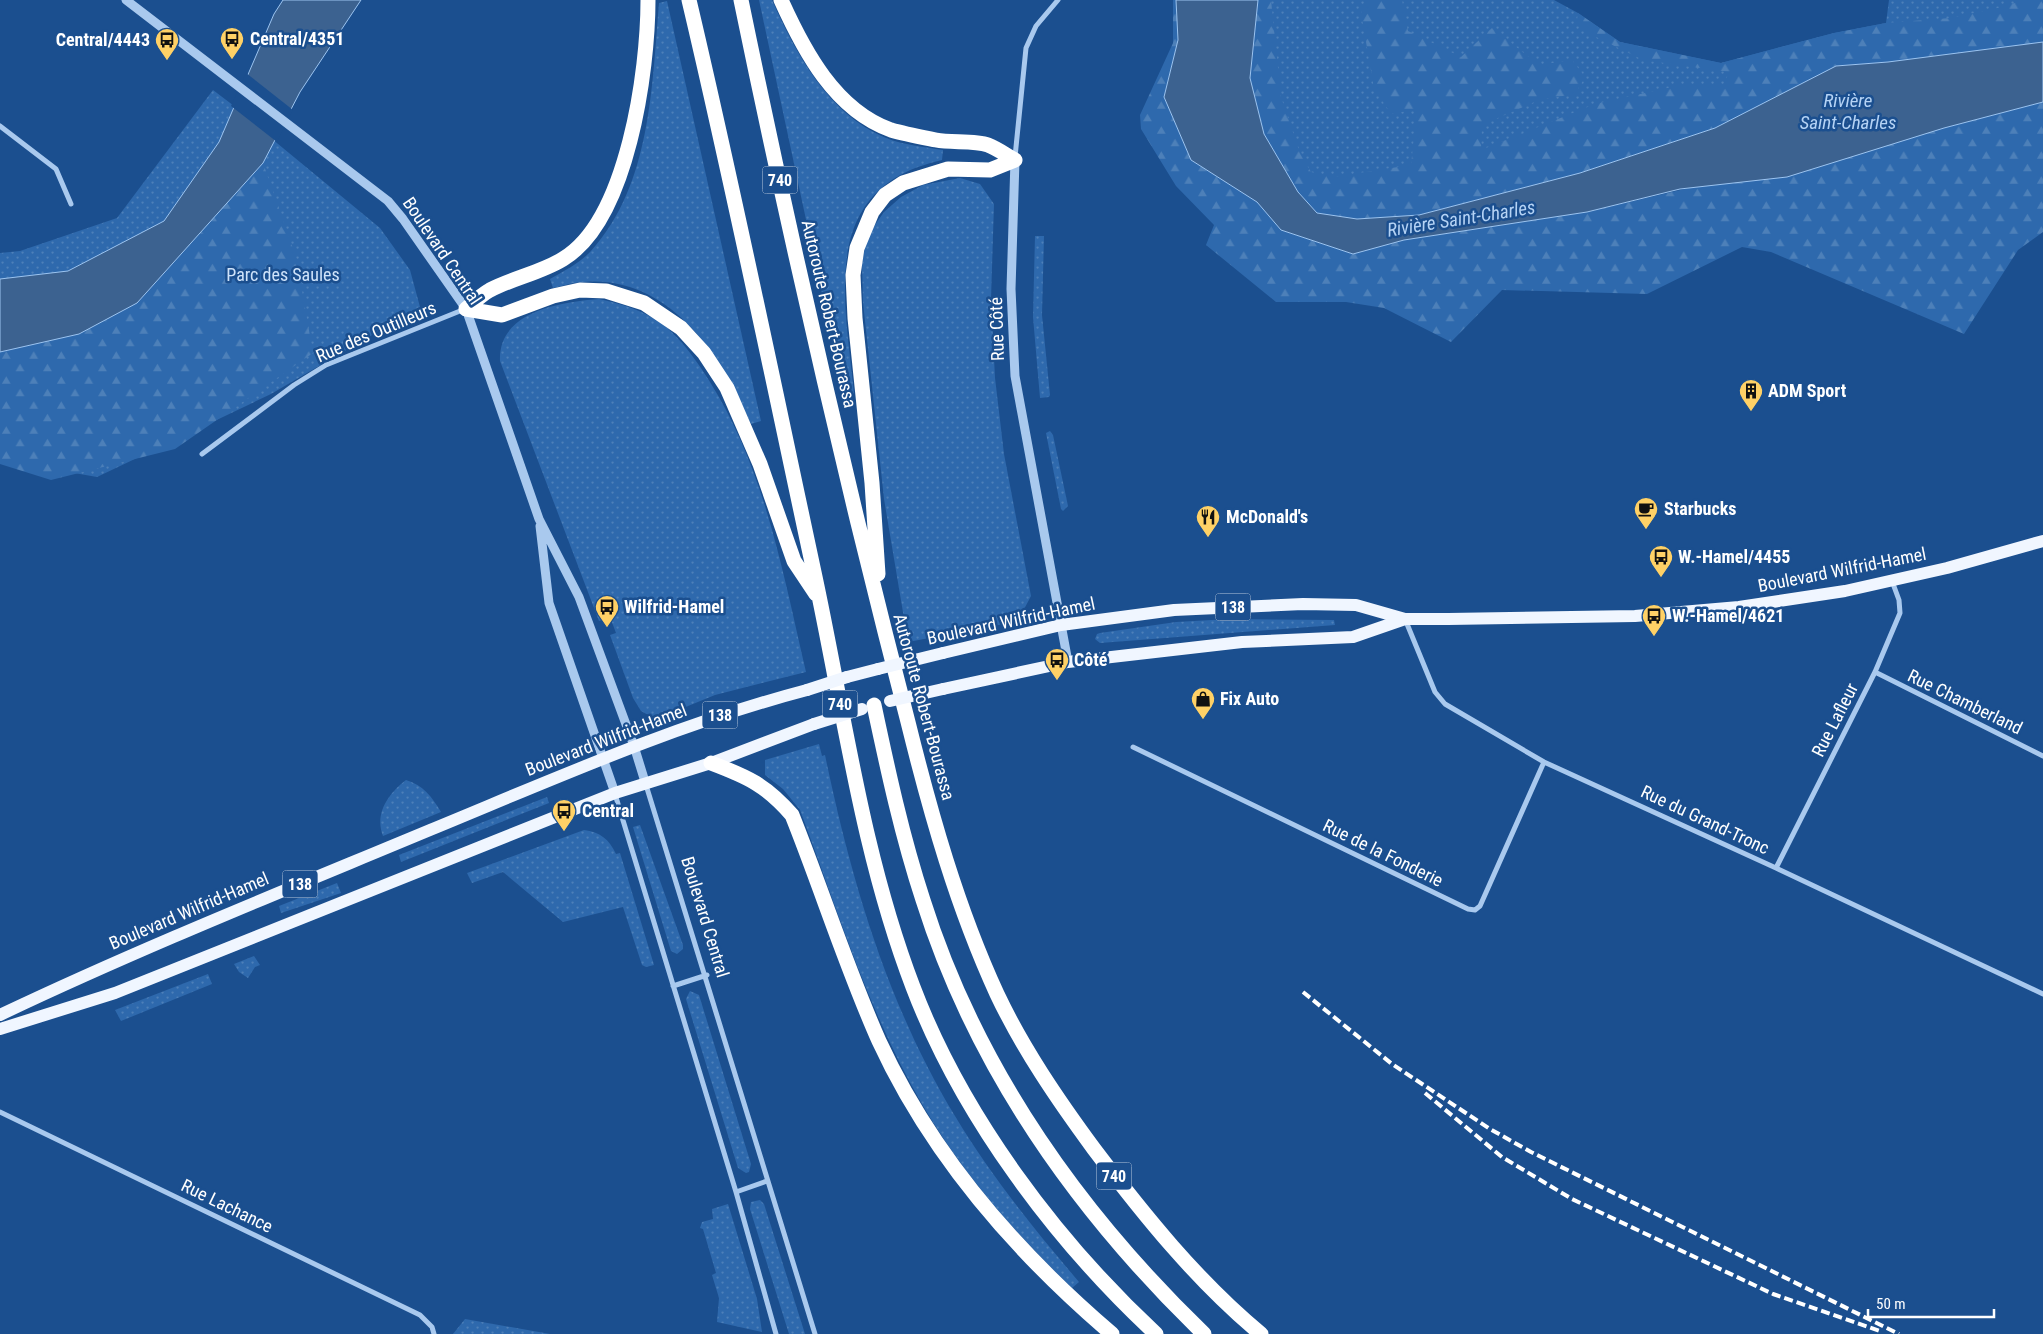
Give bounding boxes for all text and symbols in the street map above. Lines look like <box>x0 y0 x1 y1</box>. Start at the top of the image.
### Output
bus stop icon: Central/4351 <box>219 26 245 60</box>
bus stop icon: Central/4443 <box>154 27 180 61</box>
place label: Central/4351 <box>250 28 344 49</box>
place label: Central/4443 <box>56 29 150 50</box>
water label: Rivière Saint-Charles <box>1800 89 1896 134</box>
road number: 740 <box>762 166 798 194</box>
street label: Boulevard Central <box>399 193 486 308</box>
water label: Rivière Saint-Charles <box>1385 195 1537 242</box>
street label: Autoroute Robert-Bourassa <box>798 218 861 410</box>
park label: Parc des Saules <box>226 264 340 285</box>
street label: Rue des Outilleurs <box>313 297 439 366</box>
street label: Rue Côté <box>985 297 1008 361</box>
building icon: ADM Sport <box>1738 378 1764 412</box>
place label: ADM Sport <box>1768 380 1847 401</box>
cafe icon: Starbucks <box>1633 496 1659 530</box>
place label: Starbucks <box>1664 498 1737 519</box>
restaurant icon: McDonald's <box>1195 504 1221 538</box>
place label: McDonald's <box>1226 506 1308 527</box>
street label: Boulevard Wilfrid-Hamel <box>1756 543 1928 596</box>
bus stop icon: W.-Hamel/4455 <box>1648 544 1674 578</box>
place label: W.-Hamel/4455 <box>1678 546 1790 567</box>
street label: Boulevard Wilfrid-Hamel <box>925 592 1097 649</box>
bus stop icon: Wilfrid-Hamel <box>594 594 620 628</box>
road number: 138 <box>1216 594 1250 620</box>
place label: Wilfrid-Hamel <box>624 596 724 617</box>
bus stop icon: W.-Hamel/4621 <box>1641 603 1667 637</box>
place label: W.-Hamel/4621 <box>1672 605 1784 626</box>
street label: Autoroute Robert-Bourassa <box>889 611 959 802</box>
bus stop icon: Côté <box>1044 647 1070 681</box>
place label: Côté <box>1074 649 1108 670</box>
street label: Rue Chamberland <box>1904 665 2026 738</box>
street label: Rue Lafleur <box>1807 679 1862 760</box>
shop icon: Fix Auto <box>1190 686 1216 720</box>
place label: Fix Auto <box>1220 688 1279 709</box>
road number: 740 <box>822 691 858 718</box>
street label: Boulevard Wilfrid-Hamel <box>522 699 689 780</box>
road number: 138 <box>702 702 738 728</box>
street label: Rue du Grand-Tronc <box>1638 781 1773 858</box>
bus stop icon: Central <box>551 798 577 832</box>
place label: Central <box>582 800 634 821</box>
street label: Rue de la Fonderie <box>1320 814 1447 891</box>
street label: Boulevard Central <box>677 854 734 980</box>
street label: Boulevard Wilfrid-Hamel <box>106 867 272 954</box>
road number: 138 <box>282 871 318 898</box>
road number: 740 <box>1096 1162 1132 1190</box>
street label: Rue Lachance <box>178 1174 276 1237</box>
scale bar <box>1868 1286 1994 1318</box>
text: 50 m <box>1876 1295 1906 1313</box>

